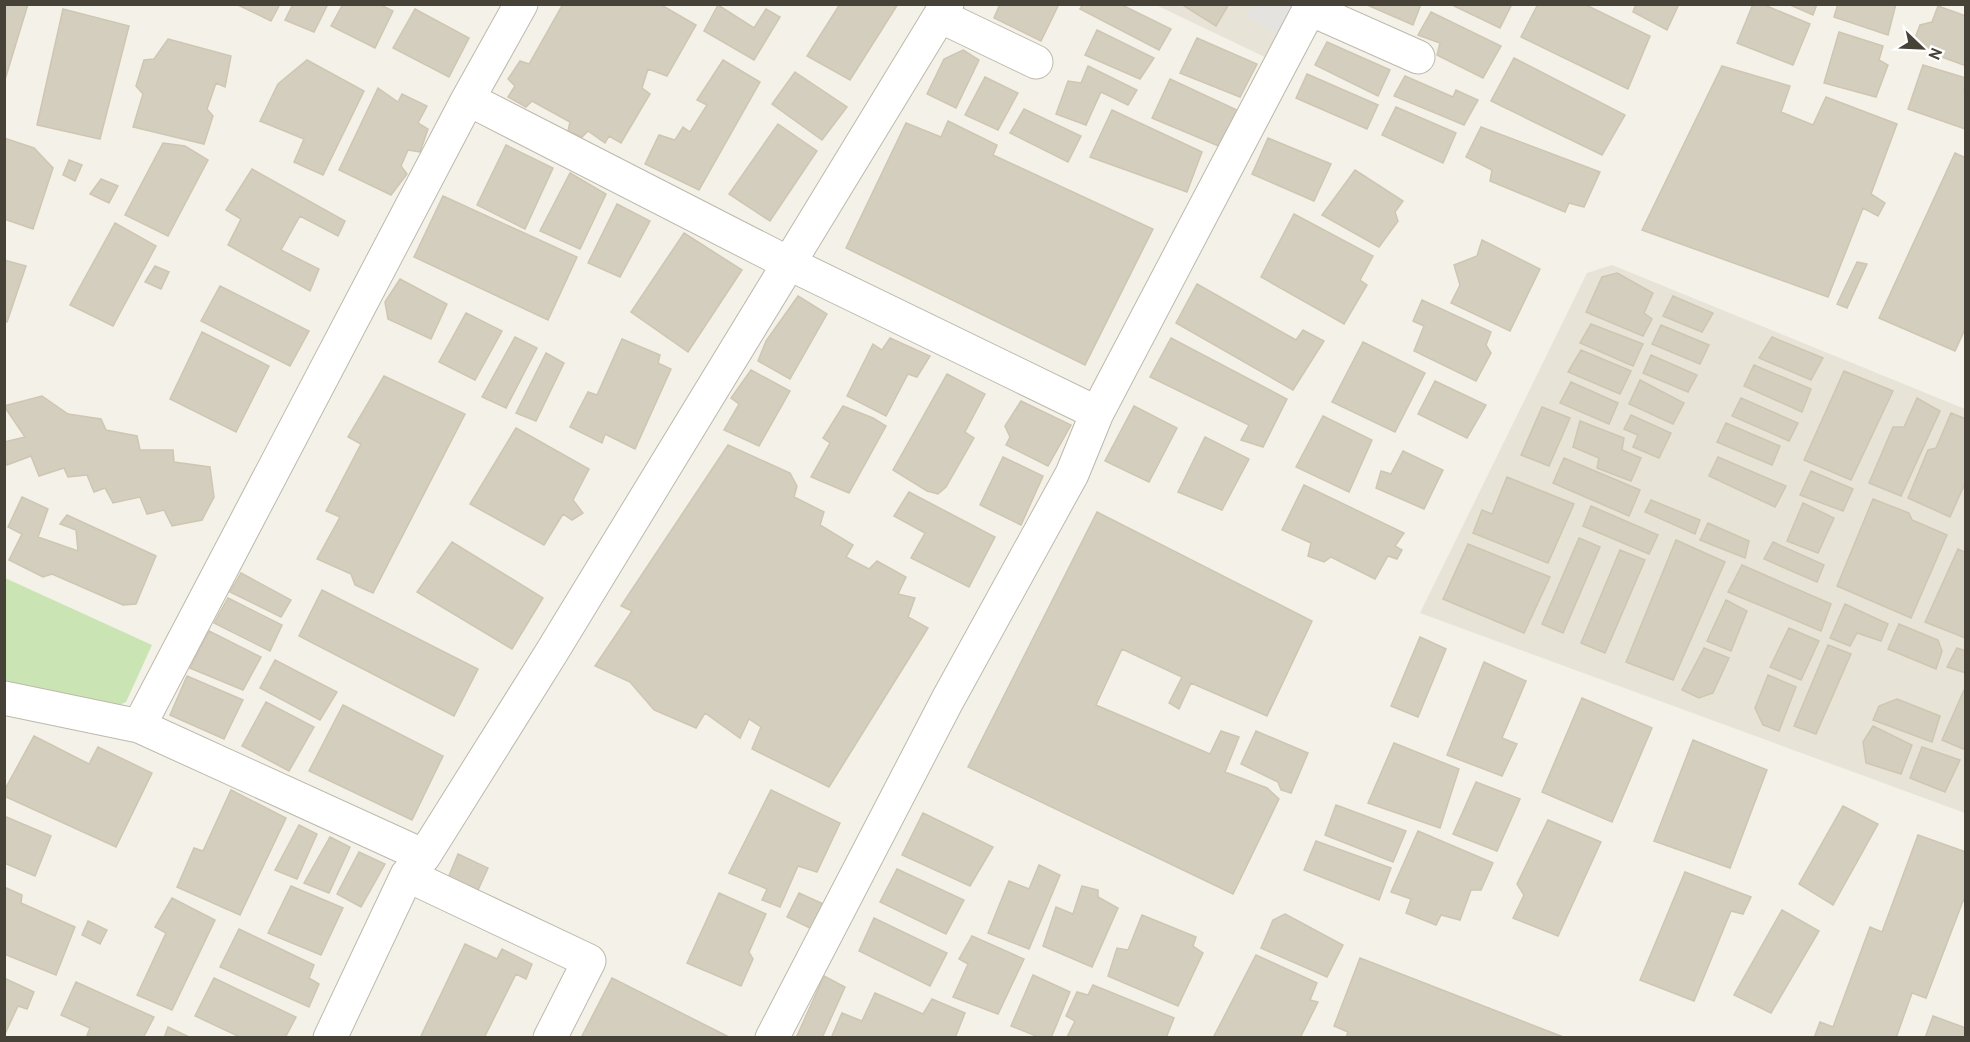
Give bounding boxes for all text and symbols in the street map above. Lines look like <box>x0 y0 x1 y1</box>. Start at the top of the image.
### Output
north arrow <box>1892 18 1952 78</box>
text: N <box>1925 45 1947 63</box>

